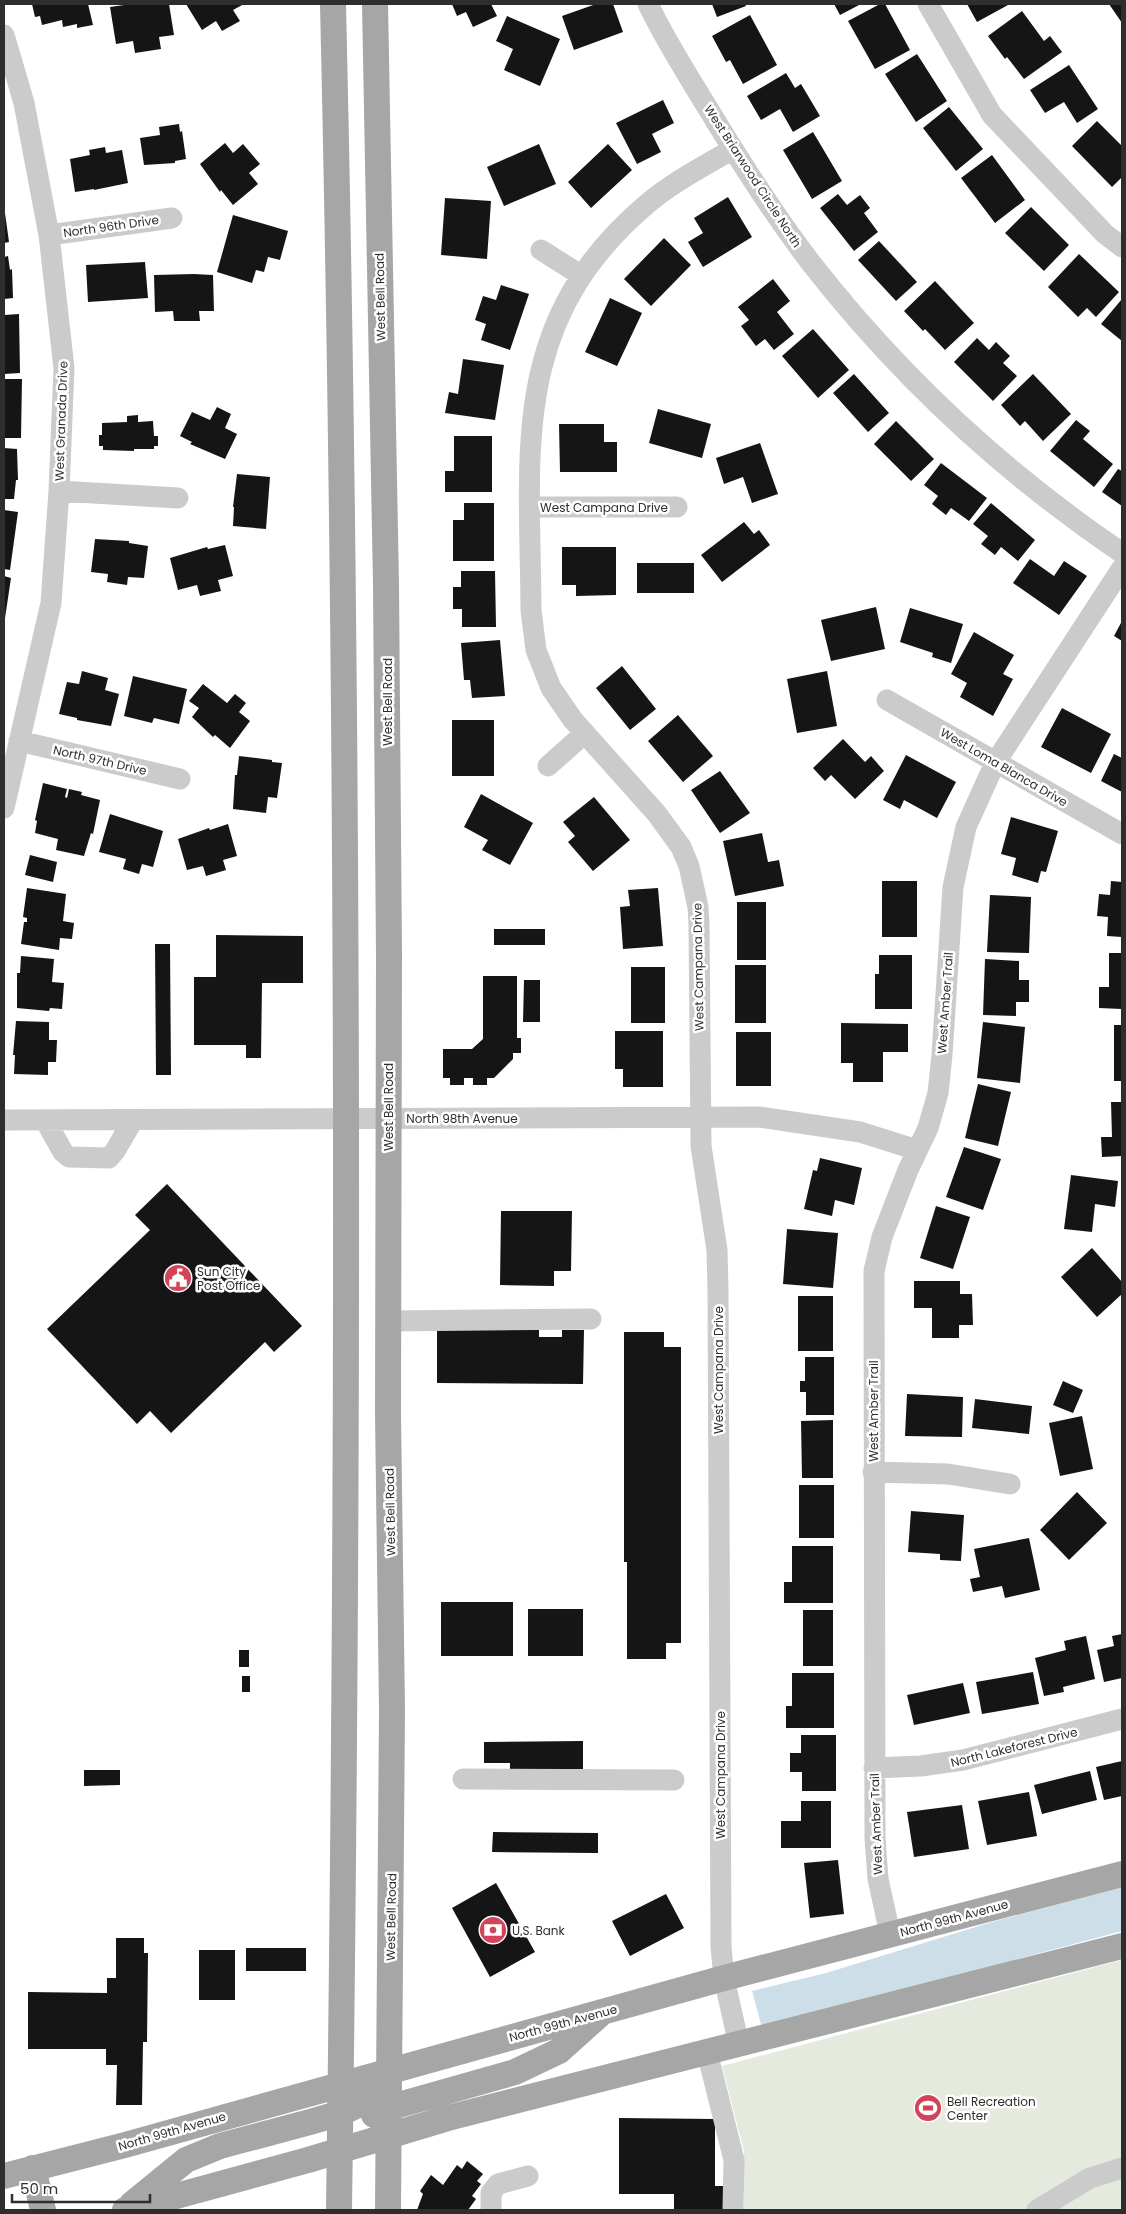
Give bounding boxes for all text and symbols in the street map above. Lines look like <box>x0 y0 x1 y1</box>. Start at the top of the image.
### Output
street label: West Briarwood Circle North <box>700 101 806 251</box>
street label: North 96th Drive <box>62 211 160 241</box>
street label: West Bell Road <box>371 253 389 341</box>
street label: West Granada Drive <box>50 361 72 481</box>
street label: West Campana Drive <box>540 499 668 516</box>
street label: West Bell Road <box>379 658 396 746</box>
street label: West Loma Blanca Drive <box>937 724 1071 810</box>
street label: North 97th Drive <box>52 741 148 779</box>
street label: West Campana Drive <box>688 903 708 1031</box>
street label: West Amber Trail <box>933 952 957 1054</box>
street label: West Bell Road <box>380 1063 397 1151</box>
street label: North 98th Avenue <box>406 1110 518 1127</box>
public building icon: Sun City Post Office <box>163 1263 193 1293</box>
place label: Sun City Post Office <box>197 1263 260 1294</box>
street label: West Campana Drive <box>710 1306 727 1434</box>
street label: West Amber Trail <box>865 1360 882 1462</box>
street label: West Bell Road <box>381 1468 399 1556</box>
street label: West Campana Drive <box>712 1711 729 1839</box>
street label: North Lakeforest Drive <box>949 1723 1079 1771</box>
street label: West Amber Trail <box>866 1773 886 1875</box>
street label: West Bell Road <box>382 1873 400 1961</box>
street label: North 99th Avenue <box>898 1895 1010 1941</box>
bank icon: U.S. Bank <box>478 1915 508 1945</box>
place label: U.S. Bank <box>512 1922 566 1939</box>
street label: North 99th Avenue <box>507 2000 619 2046</box>
sports icon: Bell Recreation Center <box>913 2093 943 2123</box>
place label: Bell Recreation Center <box>947 2093 1036 2124</box>
street label: North 99th Avenue <box>116 2107 228 2155</box>
scale bar <box>12 2172 150 2204</box>
text: 50 m <box>20 2178 58 2199</box>

